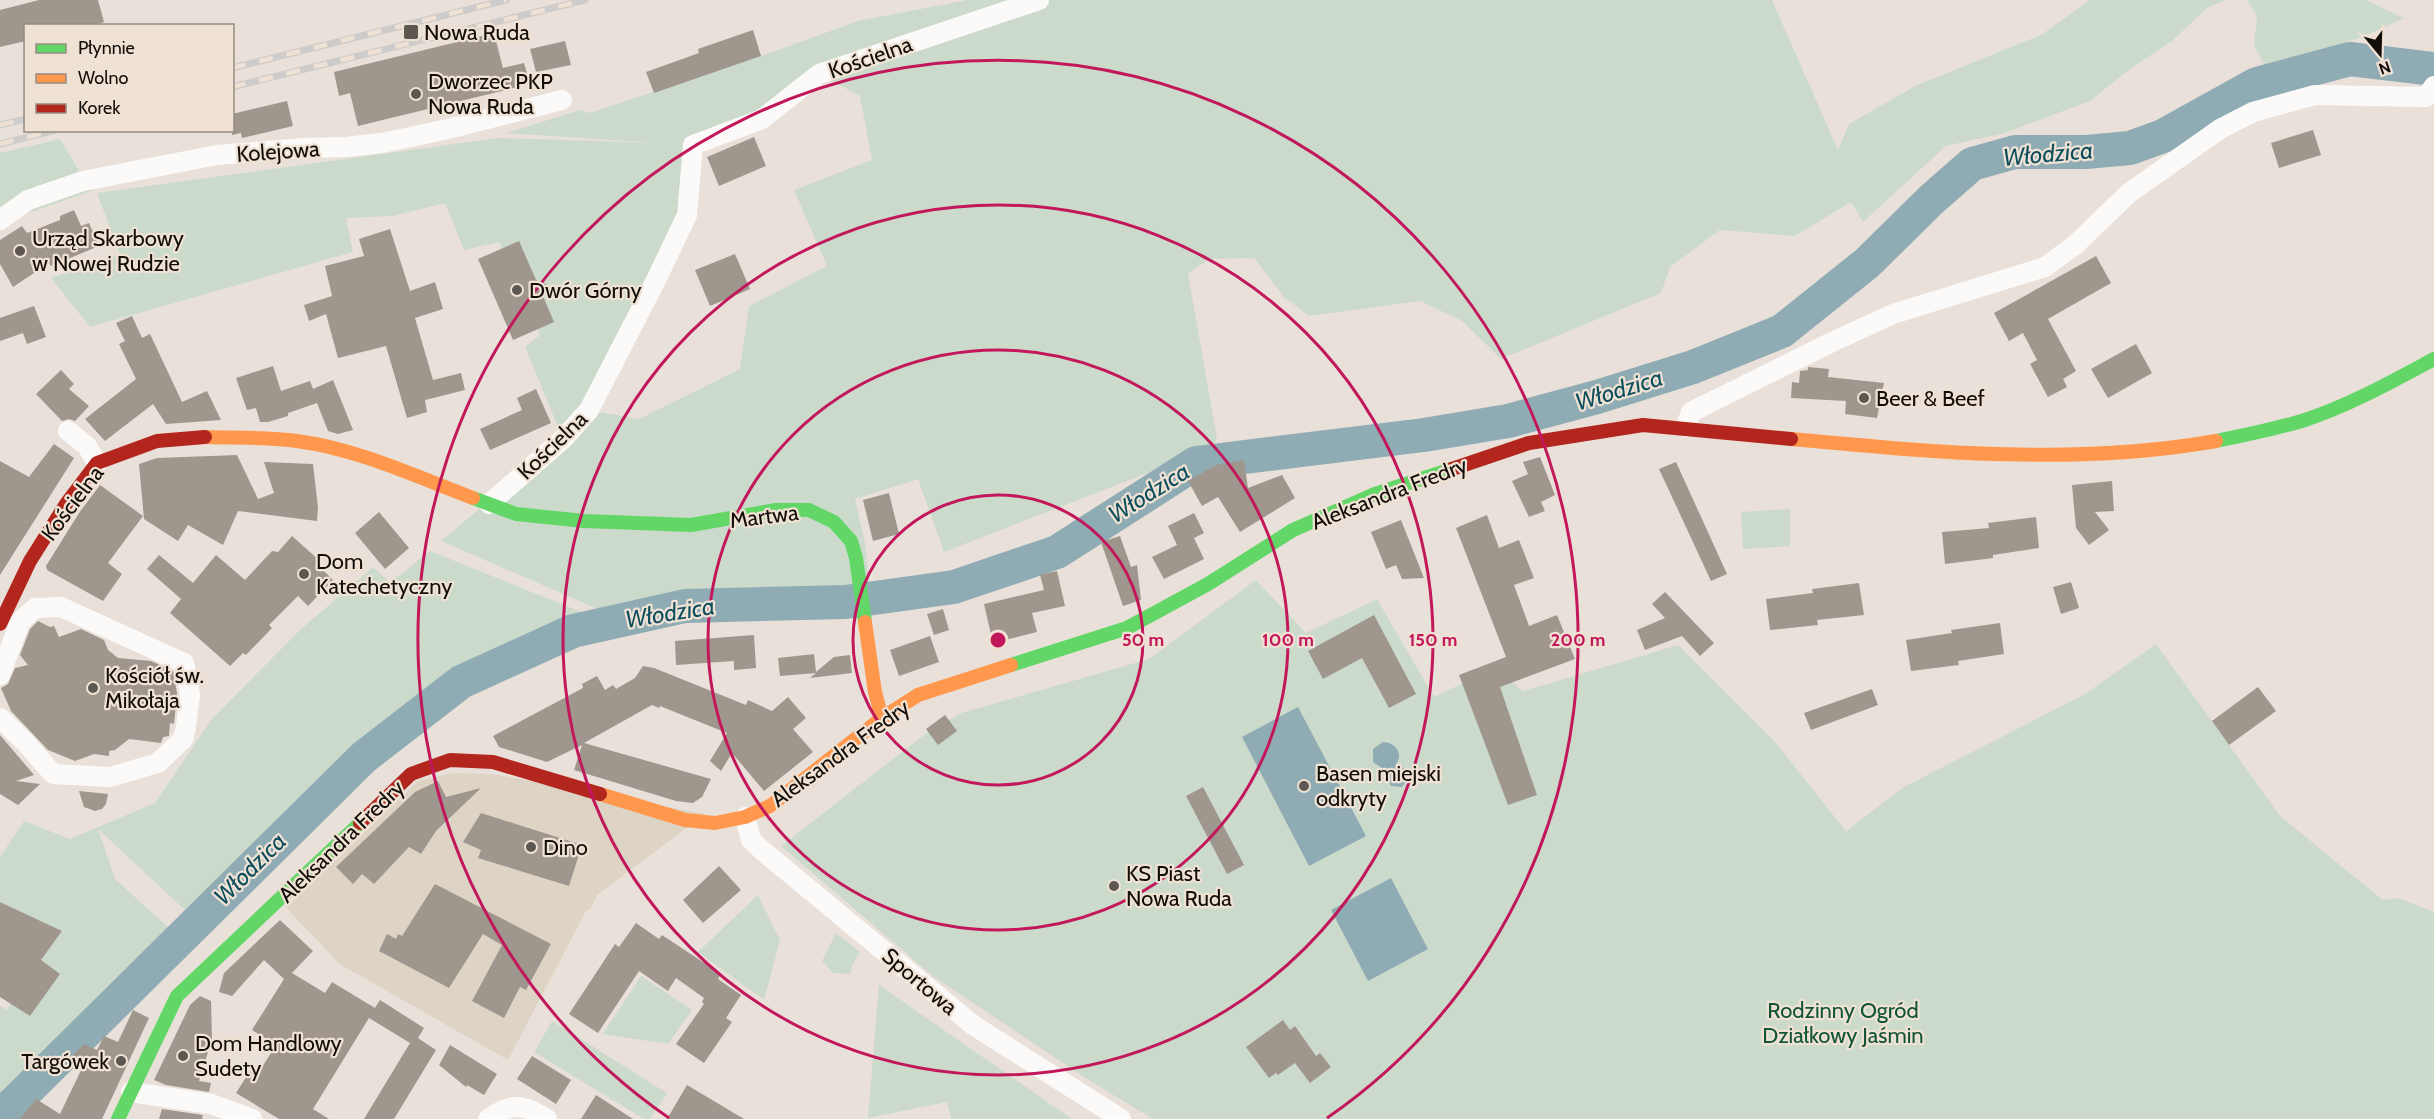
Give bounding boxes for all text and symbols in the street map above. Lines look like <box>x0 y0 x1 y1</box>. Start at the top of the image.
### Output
place label: Nowa Ruda <box>424 19 530 46</box>
marker: Nowa Ruda <box>402 23 420 41</box>
legend <box>24 24 234 132</box>
north arrow <box>2350 24 2410 84</box>
street label: Kościelna <box>825 30 916 84</box>
text: Płynnie <box>78 37 135 59</box>
text: N <box>2376 57 2393 79</box>
text: Wolno <box>78 67 129 89</box>
place label: Dworzec PKP Nowa Ruda <box>428 68 553 120</box>
marker: Dworzec PKP Nowa Ruda <box>409 87 423 101</box>
text: Korek <box>78 97 121 119</box>
street label: Kolejowa <box>236 135 321 168</box>
water label: Włodzica <box>2002 135 2094 172</box>
place label: Urząd Skarbowy w Nowej Rudzie <box>32 225 184 277</box>
marker: Urząd Skarbowy w Nowej Rudzie <box>13 244 27 258</box>
place label: Dwór Górny <box>529 277 642 304</box>
marker: Dwór Górny <box>510 283 524 297</box>
water label: Włodzica <box>1571 362 1666 417</box>
place label: Beer & Beef <box>1876 385 1985 412</box>
marker: Beer & Beef <box>1857 391 1871 405</box>
street label: Kościelna <box>512 405 593 485</box>
street label: Aleksandra Fredry <box>1307 451 1471 536</box>
water label: Włodzica <box>1103 456 1195 529</box>
street label: Kościelna <box>35 460 110 546</box>
street label: Martwa <box>728 499 800 534</box>
place label: Dom Katechetyczny <box>316 548 452 600</box>
marker: Dom Katechetyczny <box>297 567 311 581</box>
water label: Włodzica <box>623 591 717 634</box>
text: 50 m <box>1122 629 1164 651</box>
text: 100 m <box>1262 629 1314 651</box>
text: 150 m <box>1409 629 1457 651</box>
text: 200 m <box>1551 629 1605 651</box>
centre of rings <box>988 630 1008 650</box>
place label: Kościół św. Mikołaja <box>105 662 204 714</box>
marker: Kościół św. Mikołaja <box>86 681 100 695</box>
street label: Aleksandra Fredry <box>766 694 915 813</box>
place label: Basen miejski odkryty <box>1316 760 1441 812</box>
street label: Aleksandra Fredry <box>273 774 410 908</box>
marker: Basen miejski odkryty <box>1297 779 1311 793</box>
water label: Włodzica <box>207 826 292 911</box>
place label: Dino <box>543 834 588 861</box>
marker: Dino <box>524 840 538 854</box>
place label: KS Piast Nowa Ruda <box>1126 860 1232 912</box>
marker: KS Piast Nowa Ruda <box>1107 879 1121 893</box>
street label: Sportowa <box>877 942 963 1021</box>
park label: Rodzinny Ogród Działkowy Jaśmin <box>1762 997 1924 1049</box>
place label: Dom Handlowy Sudety <box>195 1030 342 1082</box>
place label: Targówek <box>21 1048 109 1075</box>
marker: Dom Handlowy Sudety <box>176 1049 190 1063</box>
marker: Targówek <box>114 1054 128 1068</box>

